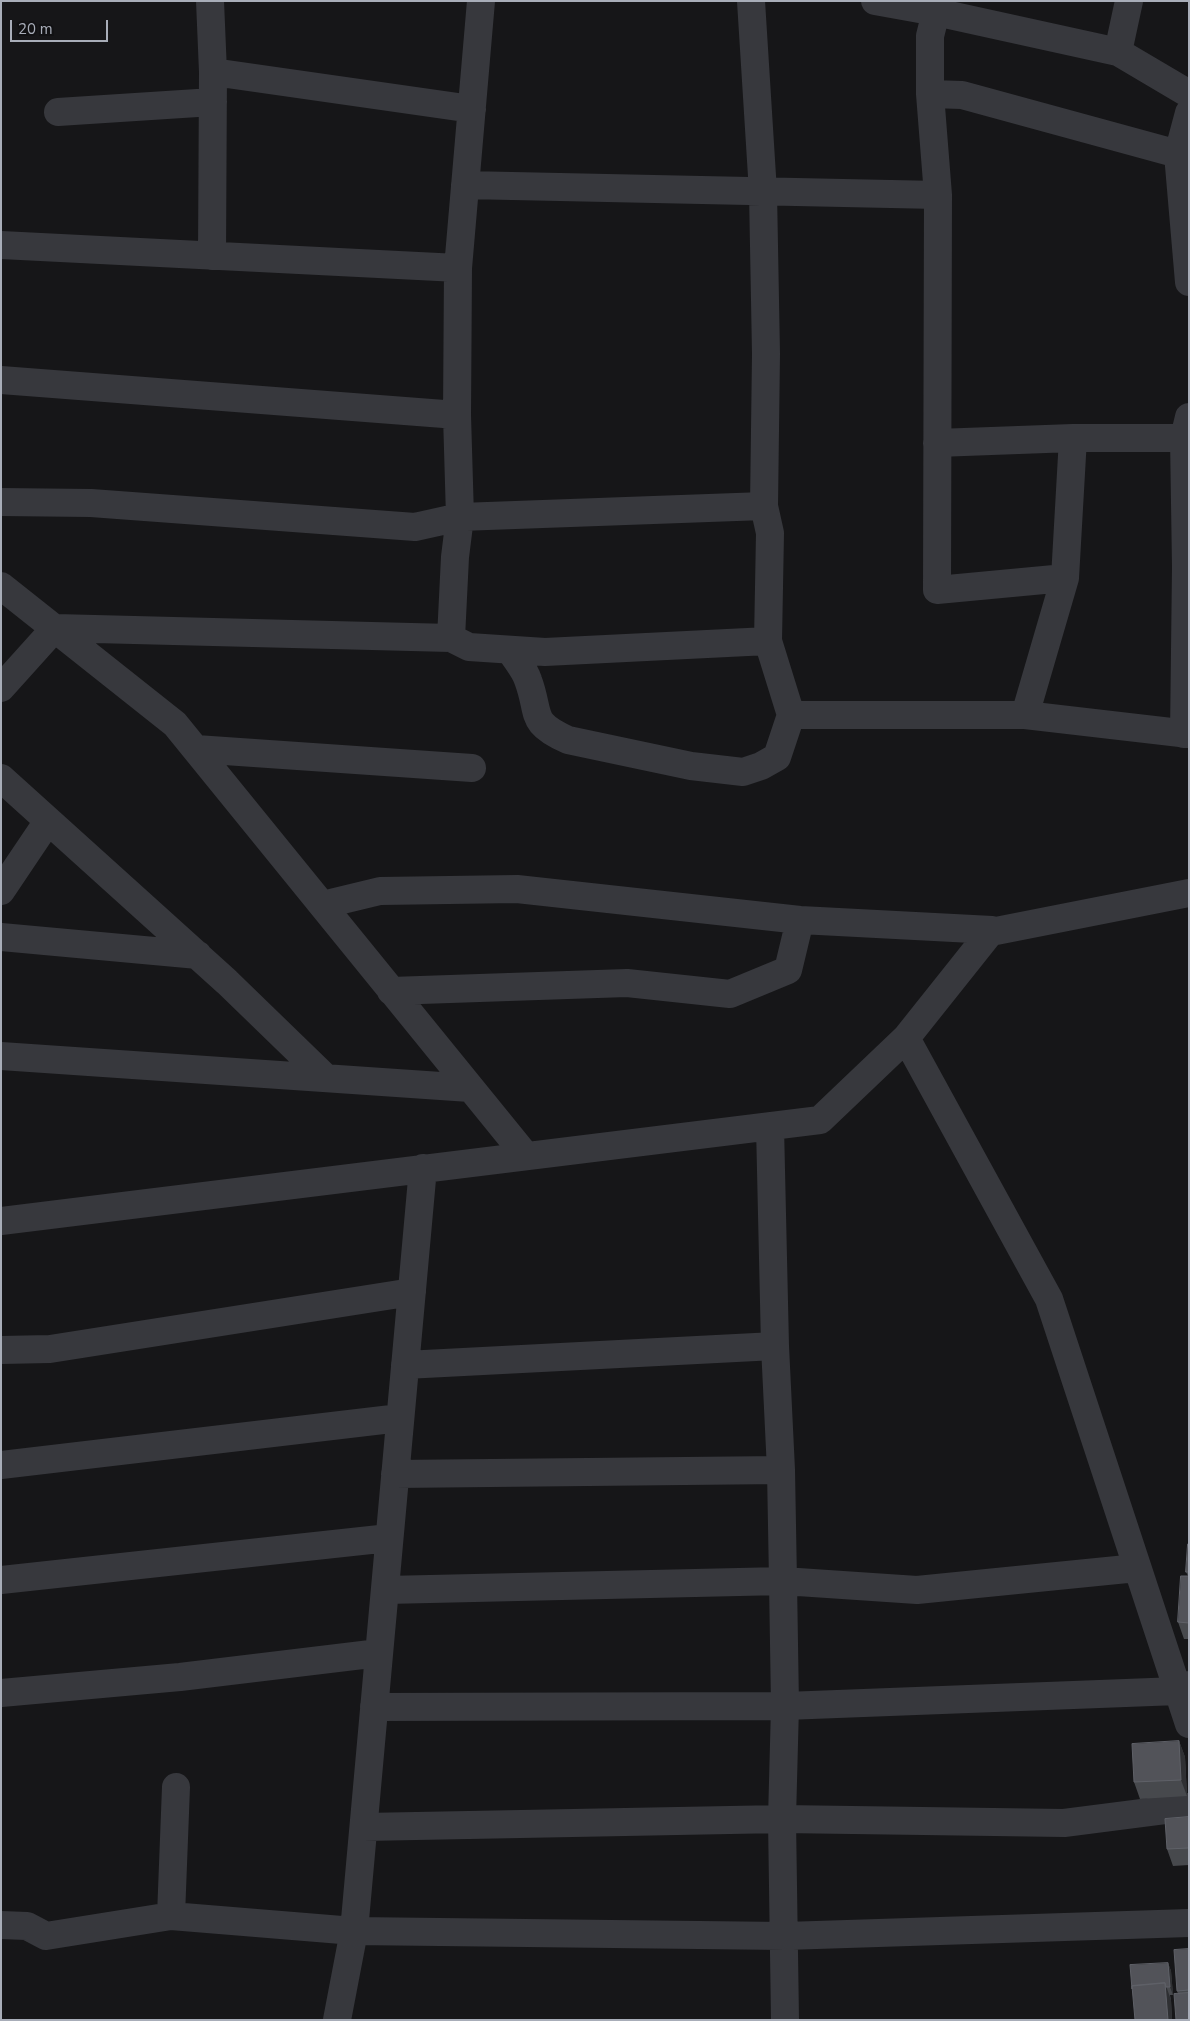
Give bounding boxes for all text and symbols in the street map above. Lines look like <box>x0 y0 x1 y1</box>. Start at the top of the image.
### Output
scale bar <box>12 10 110 42</box>
text: 20 m <box>18 19 53 39</box>

